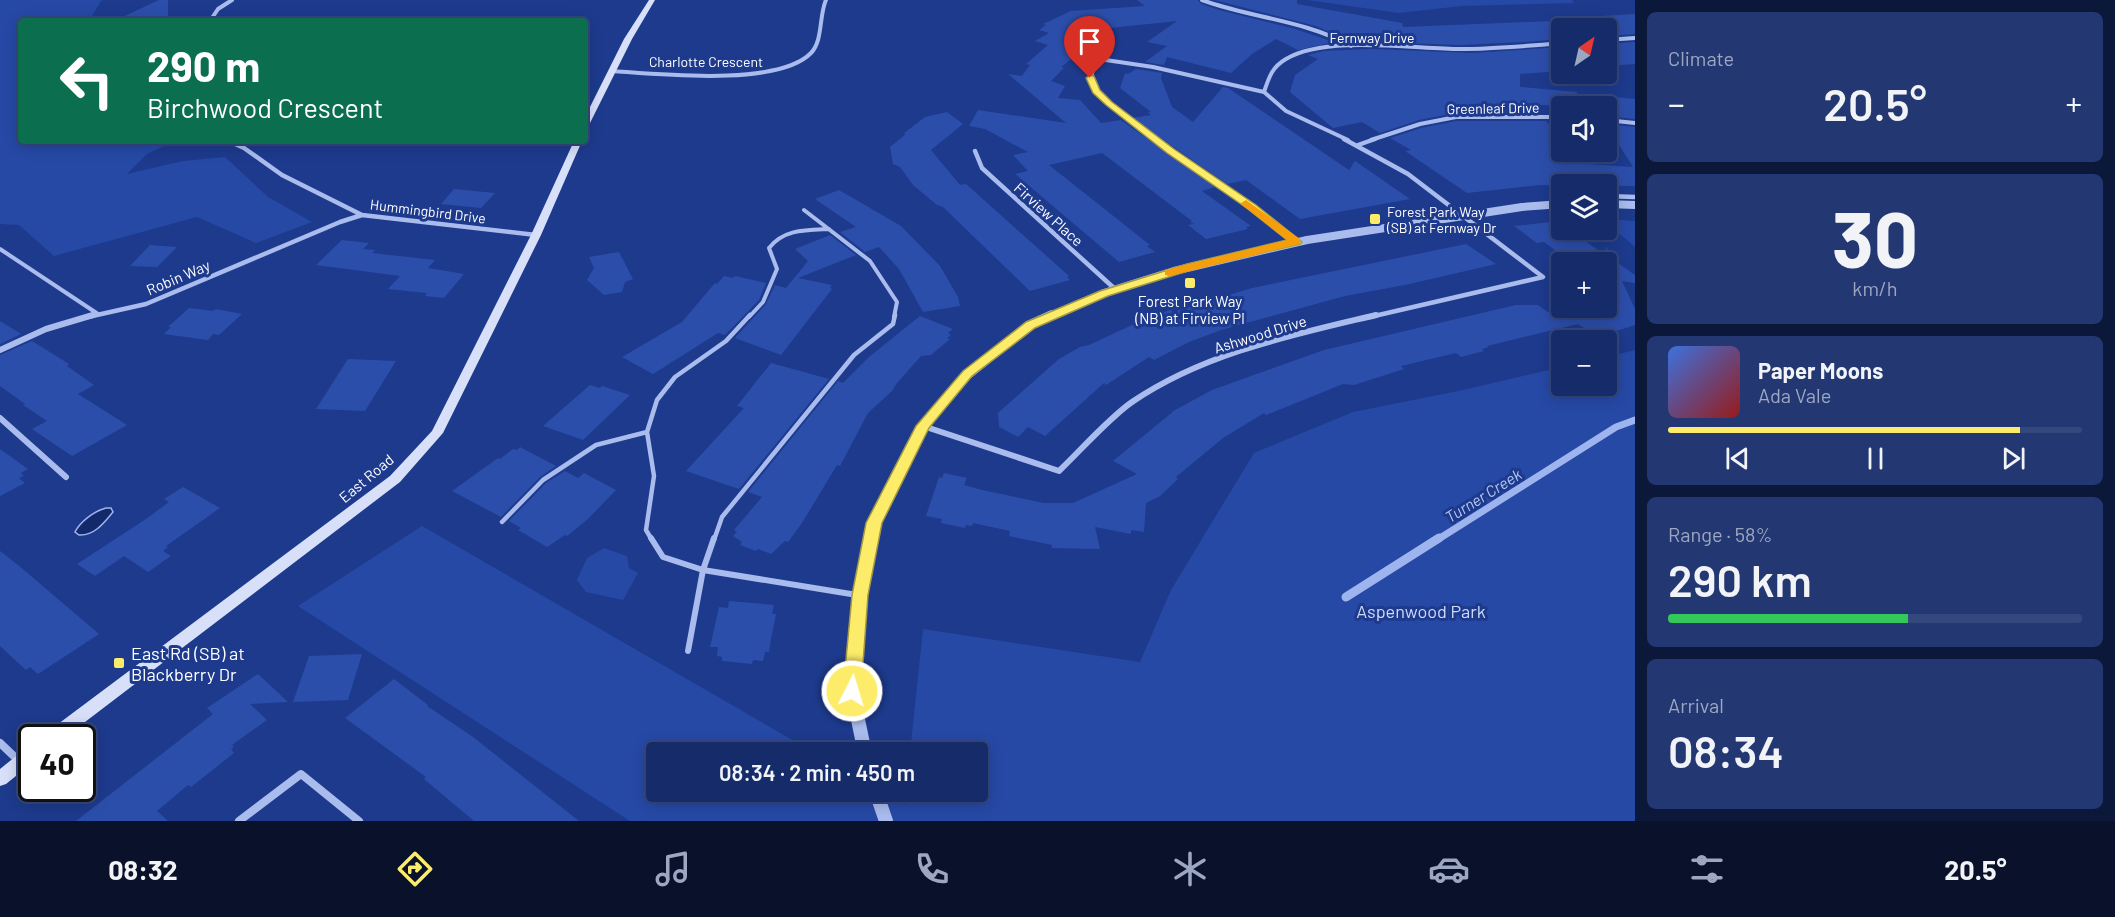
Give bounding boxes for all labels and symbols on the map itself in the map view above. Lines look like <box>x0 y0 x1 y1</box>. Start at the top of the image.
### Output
pin <box>1064 16 1115 78</box>
north arrow <box>1551 18 1617 84</box>
street label: Fernway Drive <box>1330 29 1414 46</box>
street label: Charlotte Crescent <box>649 53 763 70</box>
street label: Greenleaf Drive <box>1446 99 1540 117</box>
street label: Firview Place <box>1011 178 1087 250</box>
street label: Hummingbird Drive <box>369 195 487 227</box>
place label: Forest Park Way (SB) at Fernway Dr <box>1386 203 1496 236</box>
marker: Forest Park Way (SB) at Fernway Dr <box>1368 212 1382 226</box>
street label: Robin Way <box>143 256 213 298</box>
marker: Forest Park Way (NB) at Firview Pl <box>1183 276 1197 290</box>
place label: Forest Park Way (NB) at Firview Pl <box>1134 292 1245 327</box>
street label: Ashwood Drive <box>1212 311 1308 357</box>
street label: East Road <box>335 450 397 506</box>
water label: Turner Creek <box>1441 464 1525 526</box>
park label: Aspenwood Park <box>1356 600 1486 622</box>
place label: East Rd (SB) at Blackberry Dr <box>131 642 245 685</box>
marker: East Rd (SB) at Blackberry Dr <box>112 656 126 670</box>
position arrow <box>820 659 884 723</box>
speed limit sign: 40 <box>18 724 96 802</box>

